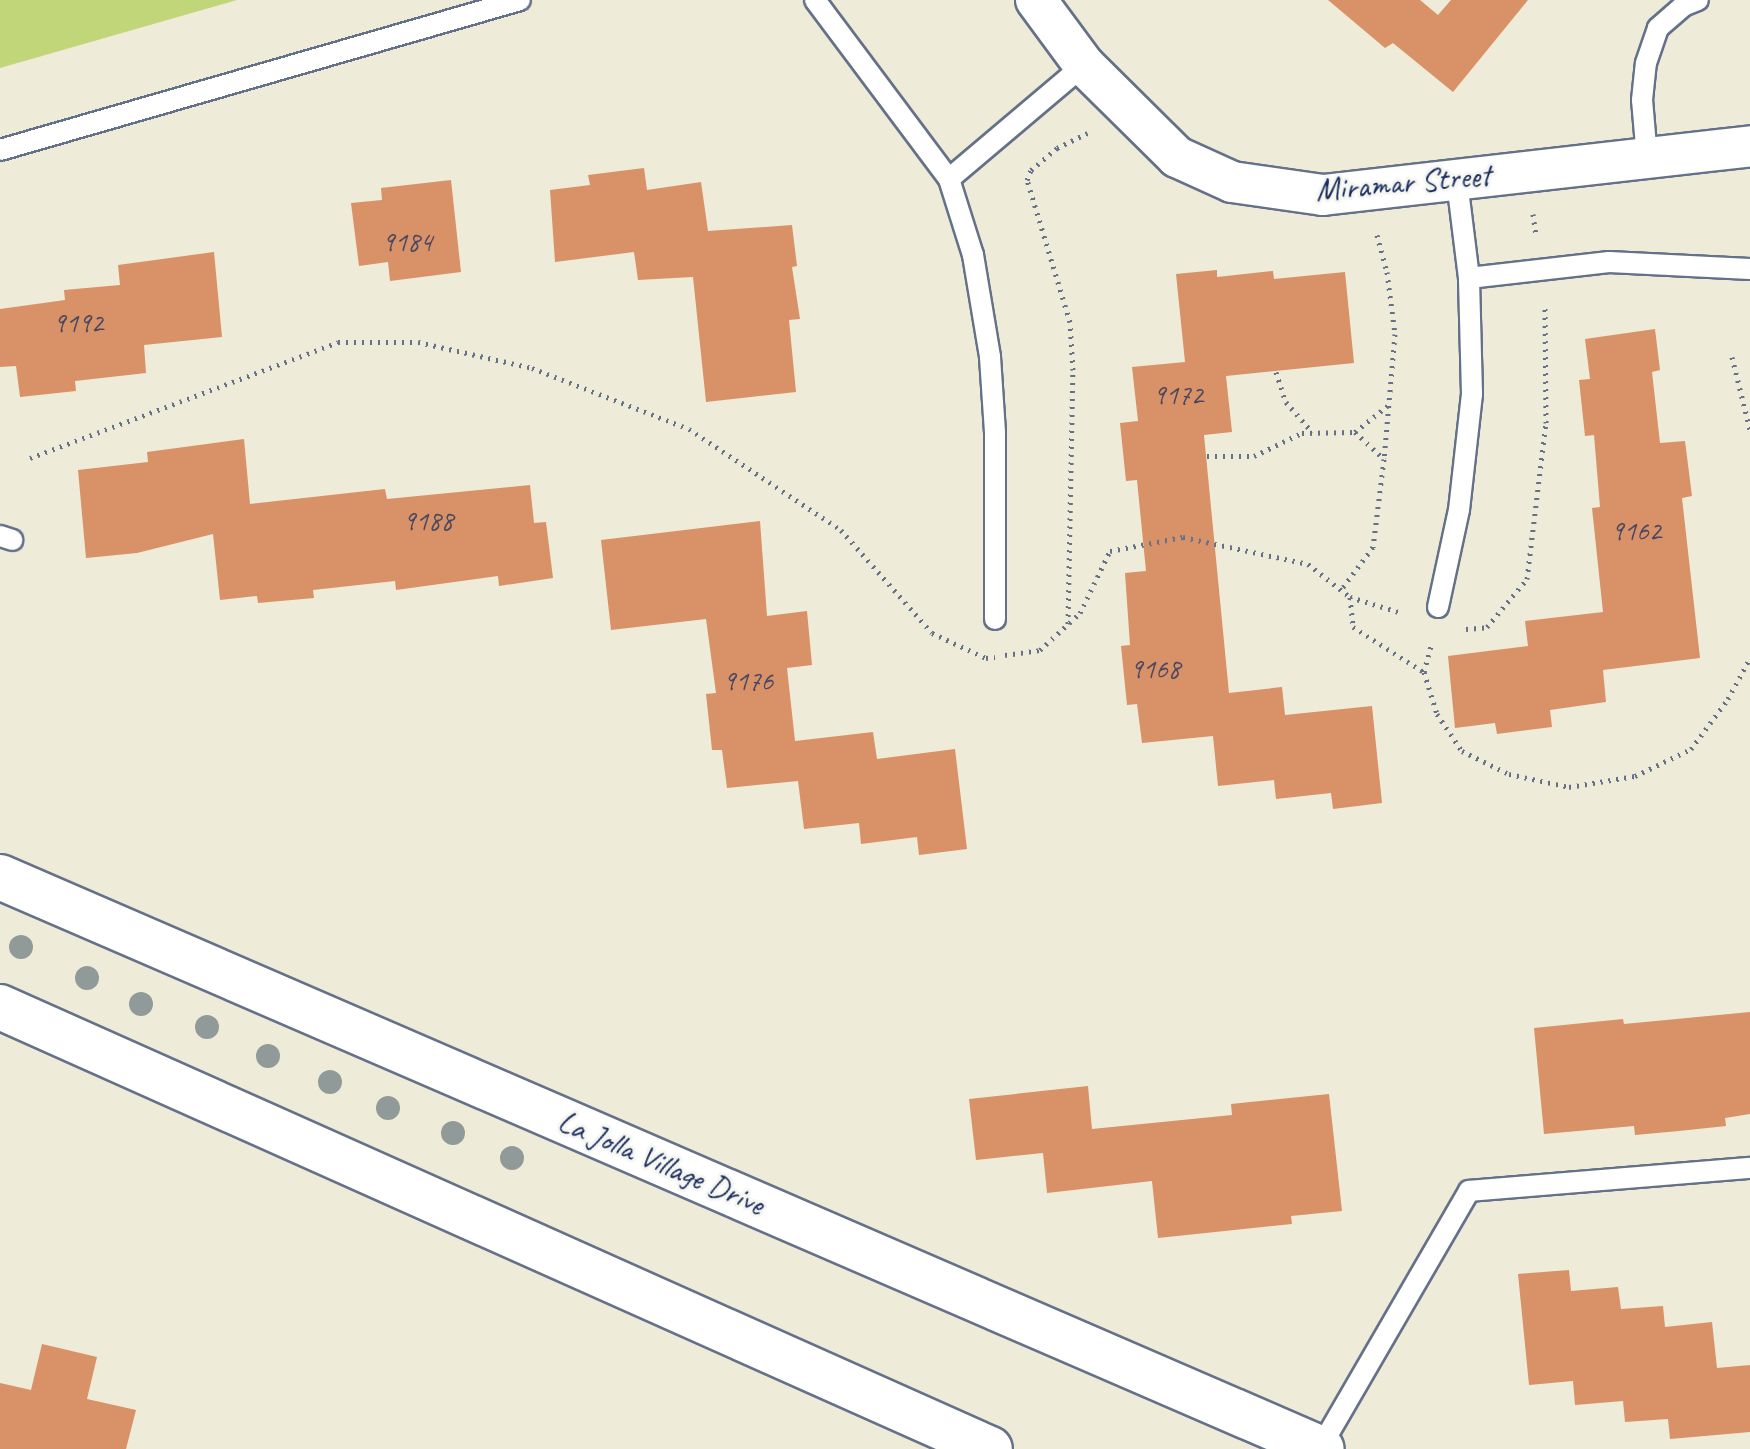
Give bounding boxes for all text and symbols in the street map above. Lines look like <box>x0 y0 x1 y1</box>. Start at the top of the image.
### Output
street label: Miramar Street <box>1314 156 1492 210</box>
house number: 9184 <box>382 225 432 259</box>
house number: 9192 <box>53 306 103 340</box>
house number: 9172 <box>1153 378 1203 412</box>
house number: 9188 <box>403 504 453 538</box>
house number: 9162 <box>1611 514 1661 548</box>
house number: 9168 <box>1130 652 1180 686</box>
house number: 9176 <box>723 664 773 698</box>
street label: La Jolla Village Drive <box>552 1102 770 1224</box>

